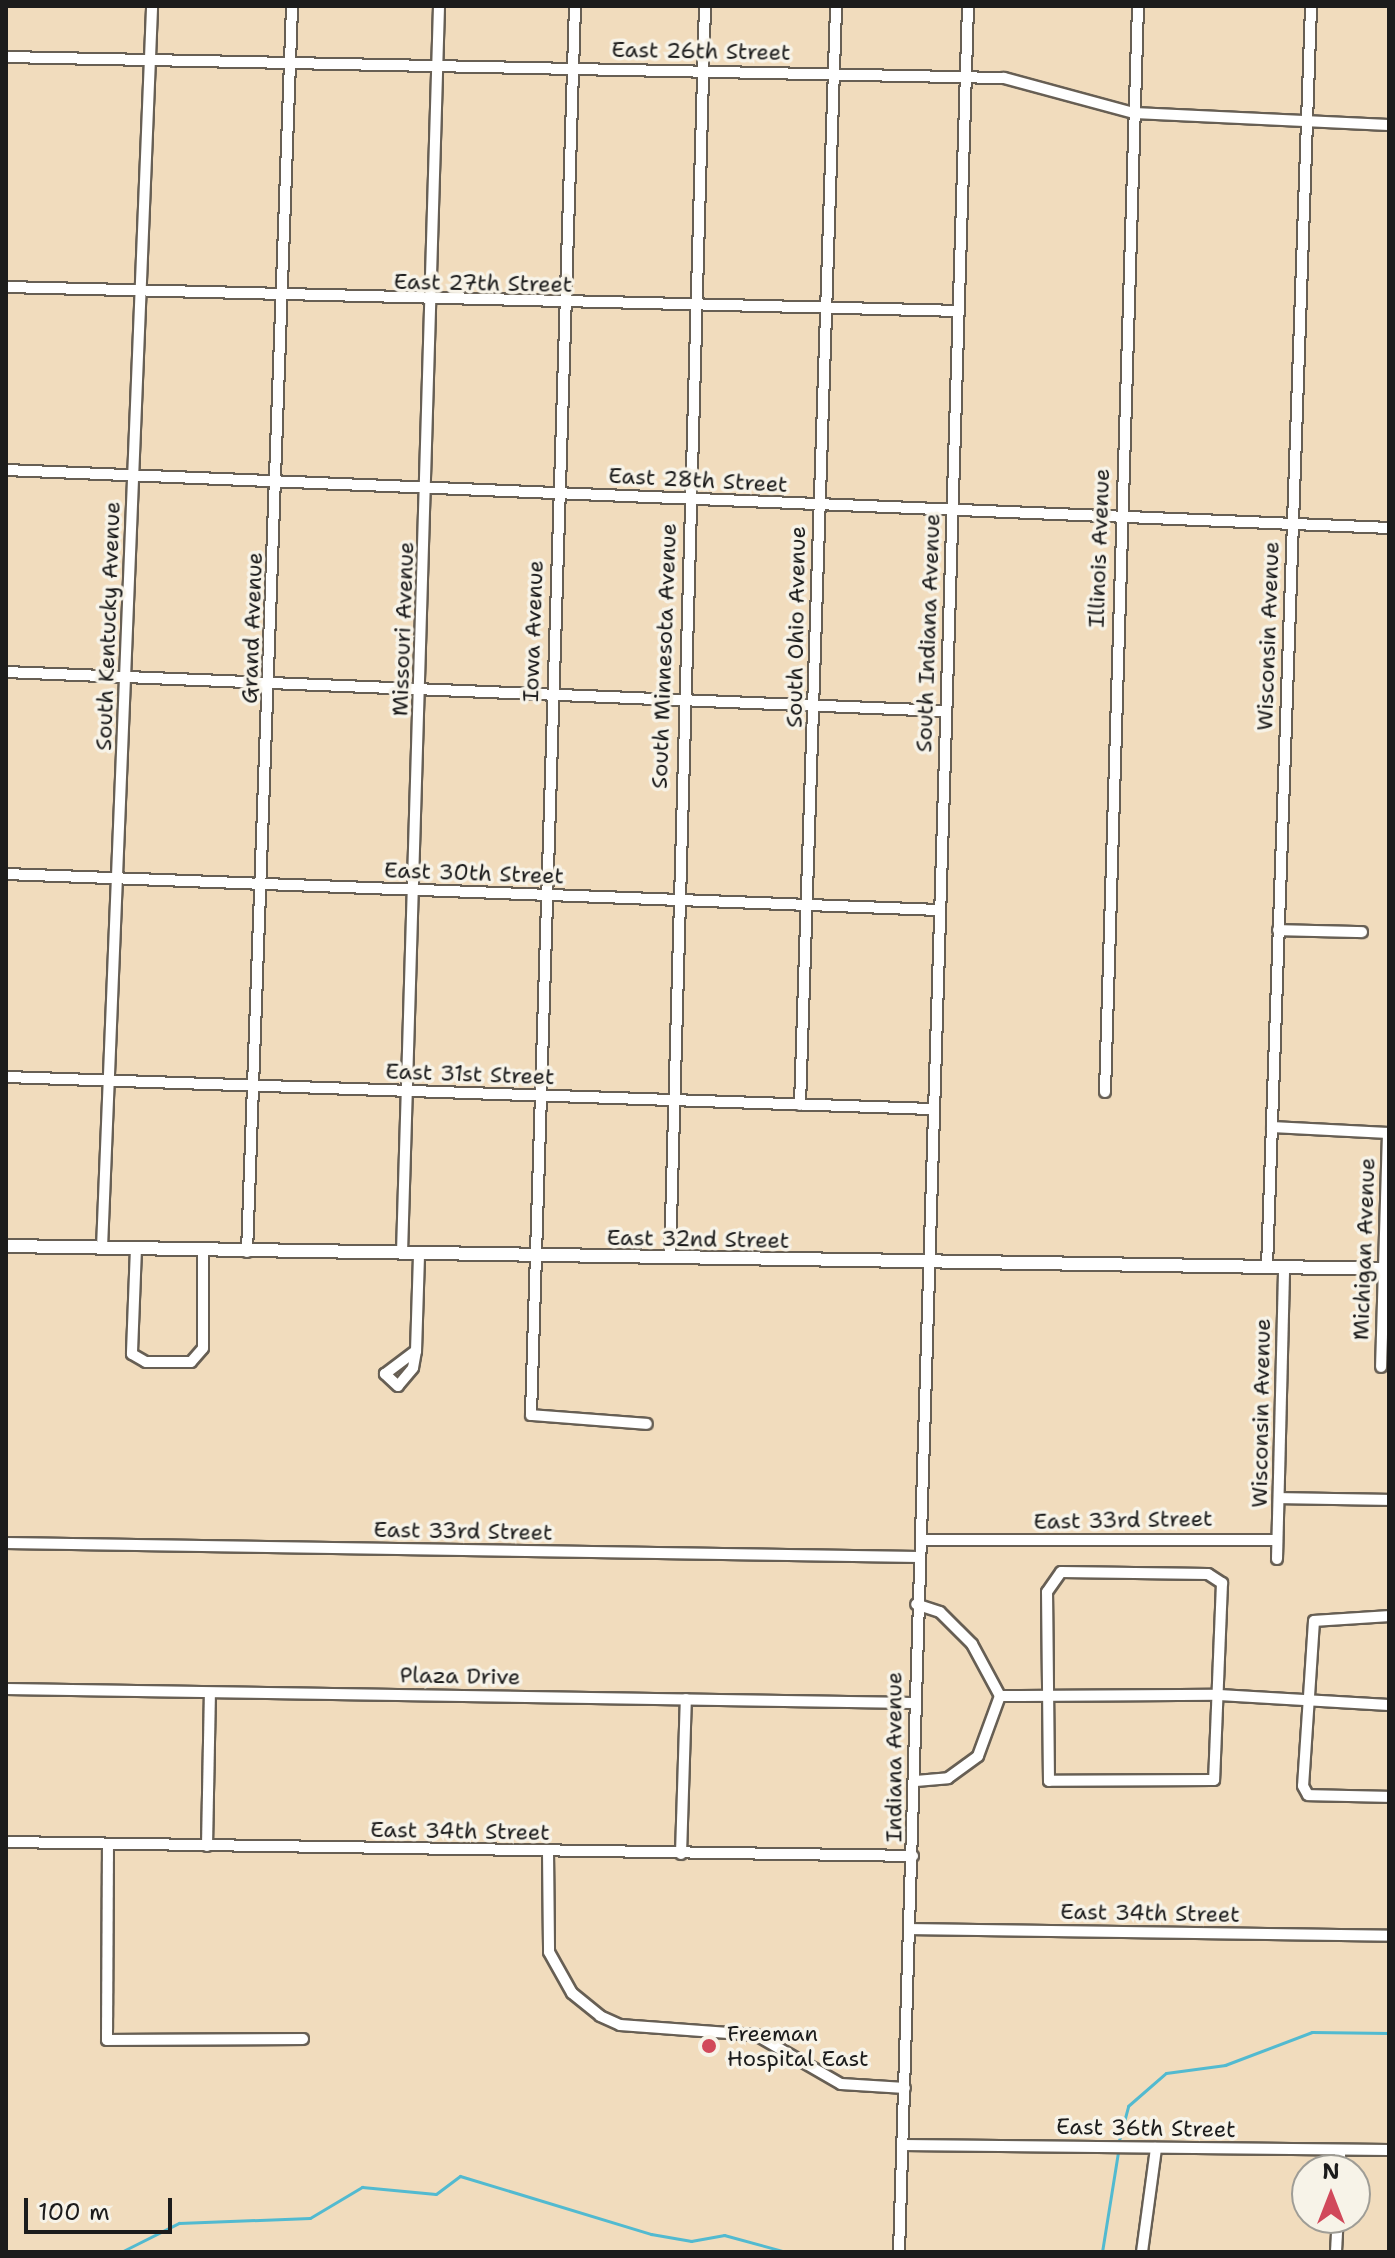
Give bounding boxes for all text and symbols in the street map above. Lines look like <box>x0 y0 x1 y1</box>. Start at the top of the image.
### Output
street label: East 26th Street <box>611 36 791 66</box>
street label: East 27th Street <box>393 268 573 298</box>
street label: East 28th Street <box>608 462 788 498</box>
street label: Illinois Avenue <box>1083 468 1115 628</box>
street label: South Kentucky Avenue <box>90 501 126 751</box>
street label: South Indiana Avenue <box>911 513 945 753</box>
street label: South Minnesota Avenue <box>646 523 682 789</box>
street label: South Ohio Avenue <box>781 526 811 728</box>
street label: Missouri Avenue <box>387 541 419 717</box>
street label: Wisconsin Avenue <box>1252 541 1284 731</box>
street label: Grand Avenue <box>236 552 268 704</box>
street label: Iowa Avenue <box>517 560 549 702</box>
street label: East 30th Street <box>384 857 564 889</box>
street label: East 31st Street <box>385 1058 555 1090</box>
street label: Michigan Avenue <box>1348 1157 1380 1341</box>
street label: East 32nd Street <box>606 1224 790 1254</box>
street label: Wisconsin Avenue <box>1246 1318 1276 1508</box>
street label: East 33rd Street <box>1033 1505 1213 1535</box>
street label: East 33rd Street <box>373 1516 553 1546</box>
street label: Plaza Drive <box>399 1662 521 1690</box>
street label: Indiana Avenue <box>881 1672 907 1842</box>
street label: East 34th Street <box>370 1816 550 1846</box>
street label: East 34th Street <box>1060 1898 1240 1928</box>
place label: Freeman Hospital East <box>727 2020 869 2072</box>
marker: Freeman Hospital East <box>698 2035 720 2057</box>
street label: East 36th Street <box>1056 2113 1236 2143</box>
north arrow <box>1291 2154 1371 2234</box>
text: N <box>1322 2157 1340 2186</box>
scale bar <box>28 2182 176 2232</box>
text: 100 m <box>38 2196 110 2228</box>

